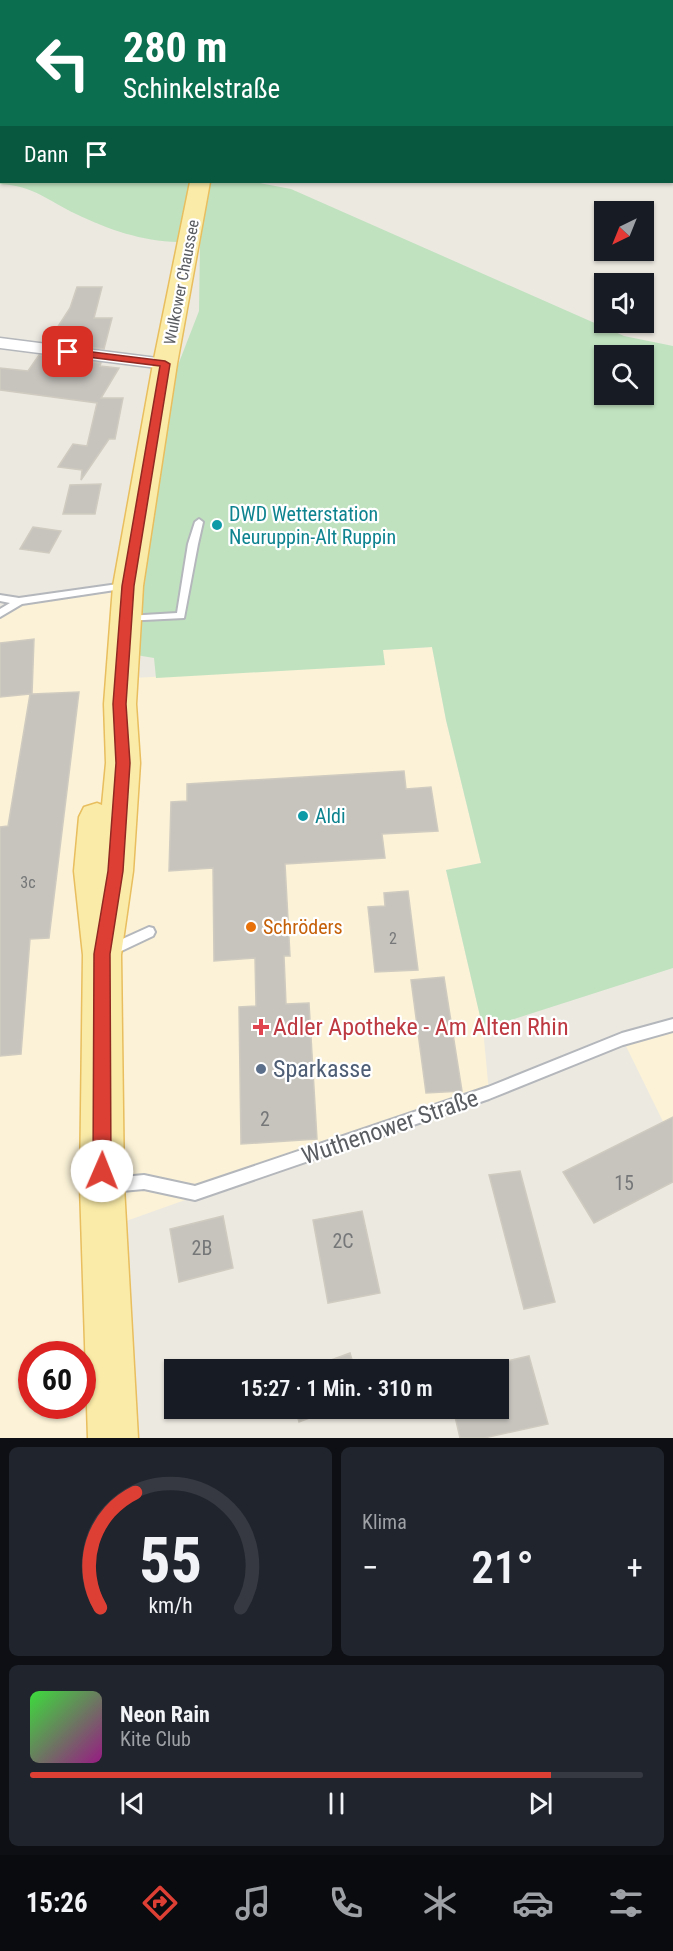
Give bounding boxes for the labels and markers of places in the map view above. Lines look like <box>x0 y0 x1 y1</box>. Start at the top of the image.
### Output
pin <box>42 326 93 377</box>
place label: DWD Wetterstation Neuruppin-Alt Ruppin <box>229 502 396 549</box>
marker: DWD Wetterstation Neuruppin-Alt Ruppin <box>210 518 224 532</box>
place label: Aldi <box>315 804 346 828</box>
marker: Aldi <box>296 809 310 823</box>
place label: Schröders <box>263 915 343 939</box>
marker: Schröders <box>244 920 258 934</box>
place label: Adler Apotheke - Am Alten Rhin <box>273 1013 569 1041</box>
marker: Adler Apotheke - Am Alten Rhin <box>254 1020 268 1034</box>
place label: Sparkasse <box>273 1055 372 1083</box>
marker: Sparkasse <box>254 1062 268 1076</box>

